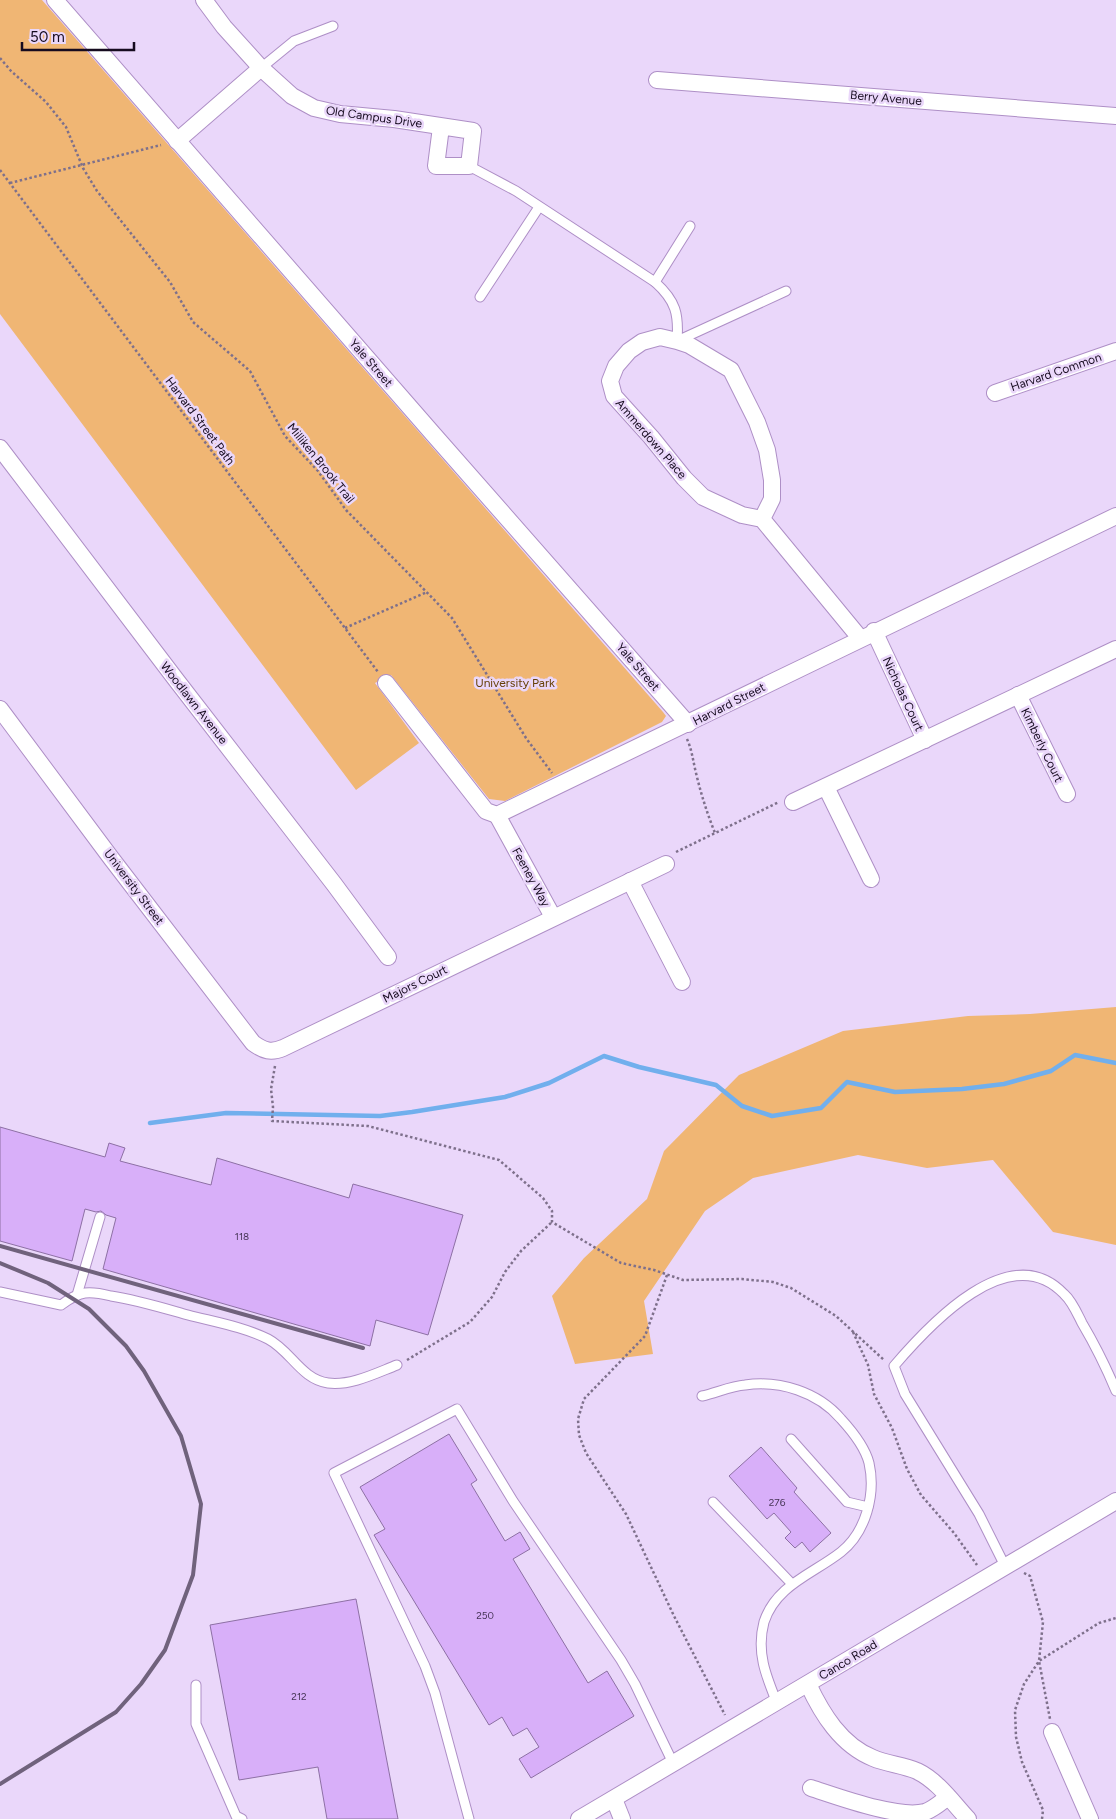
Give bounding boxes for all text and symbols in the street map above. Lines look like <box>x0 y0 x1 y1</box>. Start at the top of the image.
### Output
scale bar <box>22 20 135 52</box>
text: 50 m <box>30 28 65 46</box>
street label: Berry Avenue <box>850 88 923 108</box>
street label: Old Campus Drive <box>325 103 423 131</box>
street label: Yale Street <box>347 336 396 390</box>
street label: Harvard Common <box>1009 350 1104 394</box>
street label: Harvard Street Path <box>162 374 238 468</box>
street label: Ammerdown Place <box>613 396 690 482</box>
street label: Milliken Brook Trail <box>285 420 357 506</box>
street label: Yale Street <box>614 640 663 694</box>
street label: Nicholas Court <box>880 655 927 734</box>
street label: Woodlawn Avenue <box>158 659 231 747</box>
park label: University Park <box>475 676 555 690</box>
street label: Harvard Street <box>691 680 768 728</box>
street label: Kimberly Court <box>1018 706 1066 785</box>
street label: Feeney Way <box>509 845 553 910</box>
street label: University Street <box>101 847 167 928</box>
street label: Majors Court <box>380 962 450 1006</box>
house number: 118 <box>235 1230 249 1243</box>
house number: 276 <box>769 1496 786 1509</box>
house number: 250 <box>476 1609 494 1622</box>
street label: Canco Road <box>816 1637 880 1683</box>
house number: 212 <box>291 1690 307 1703</box>

